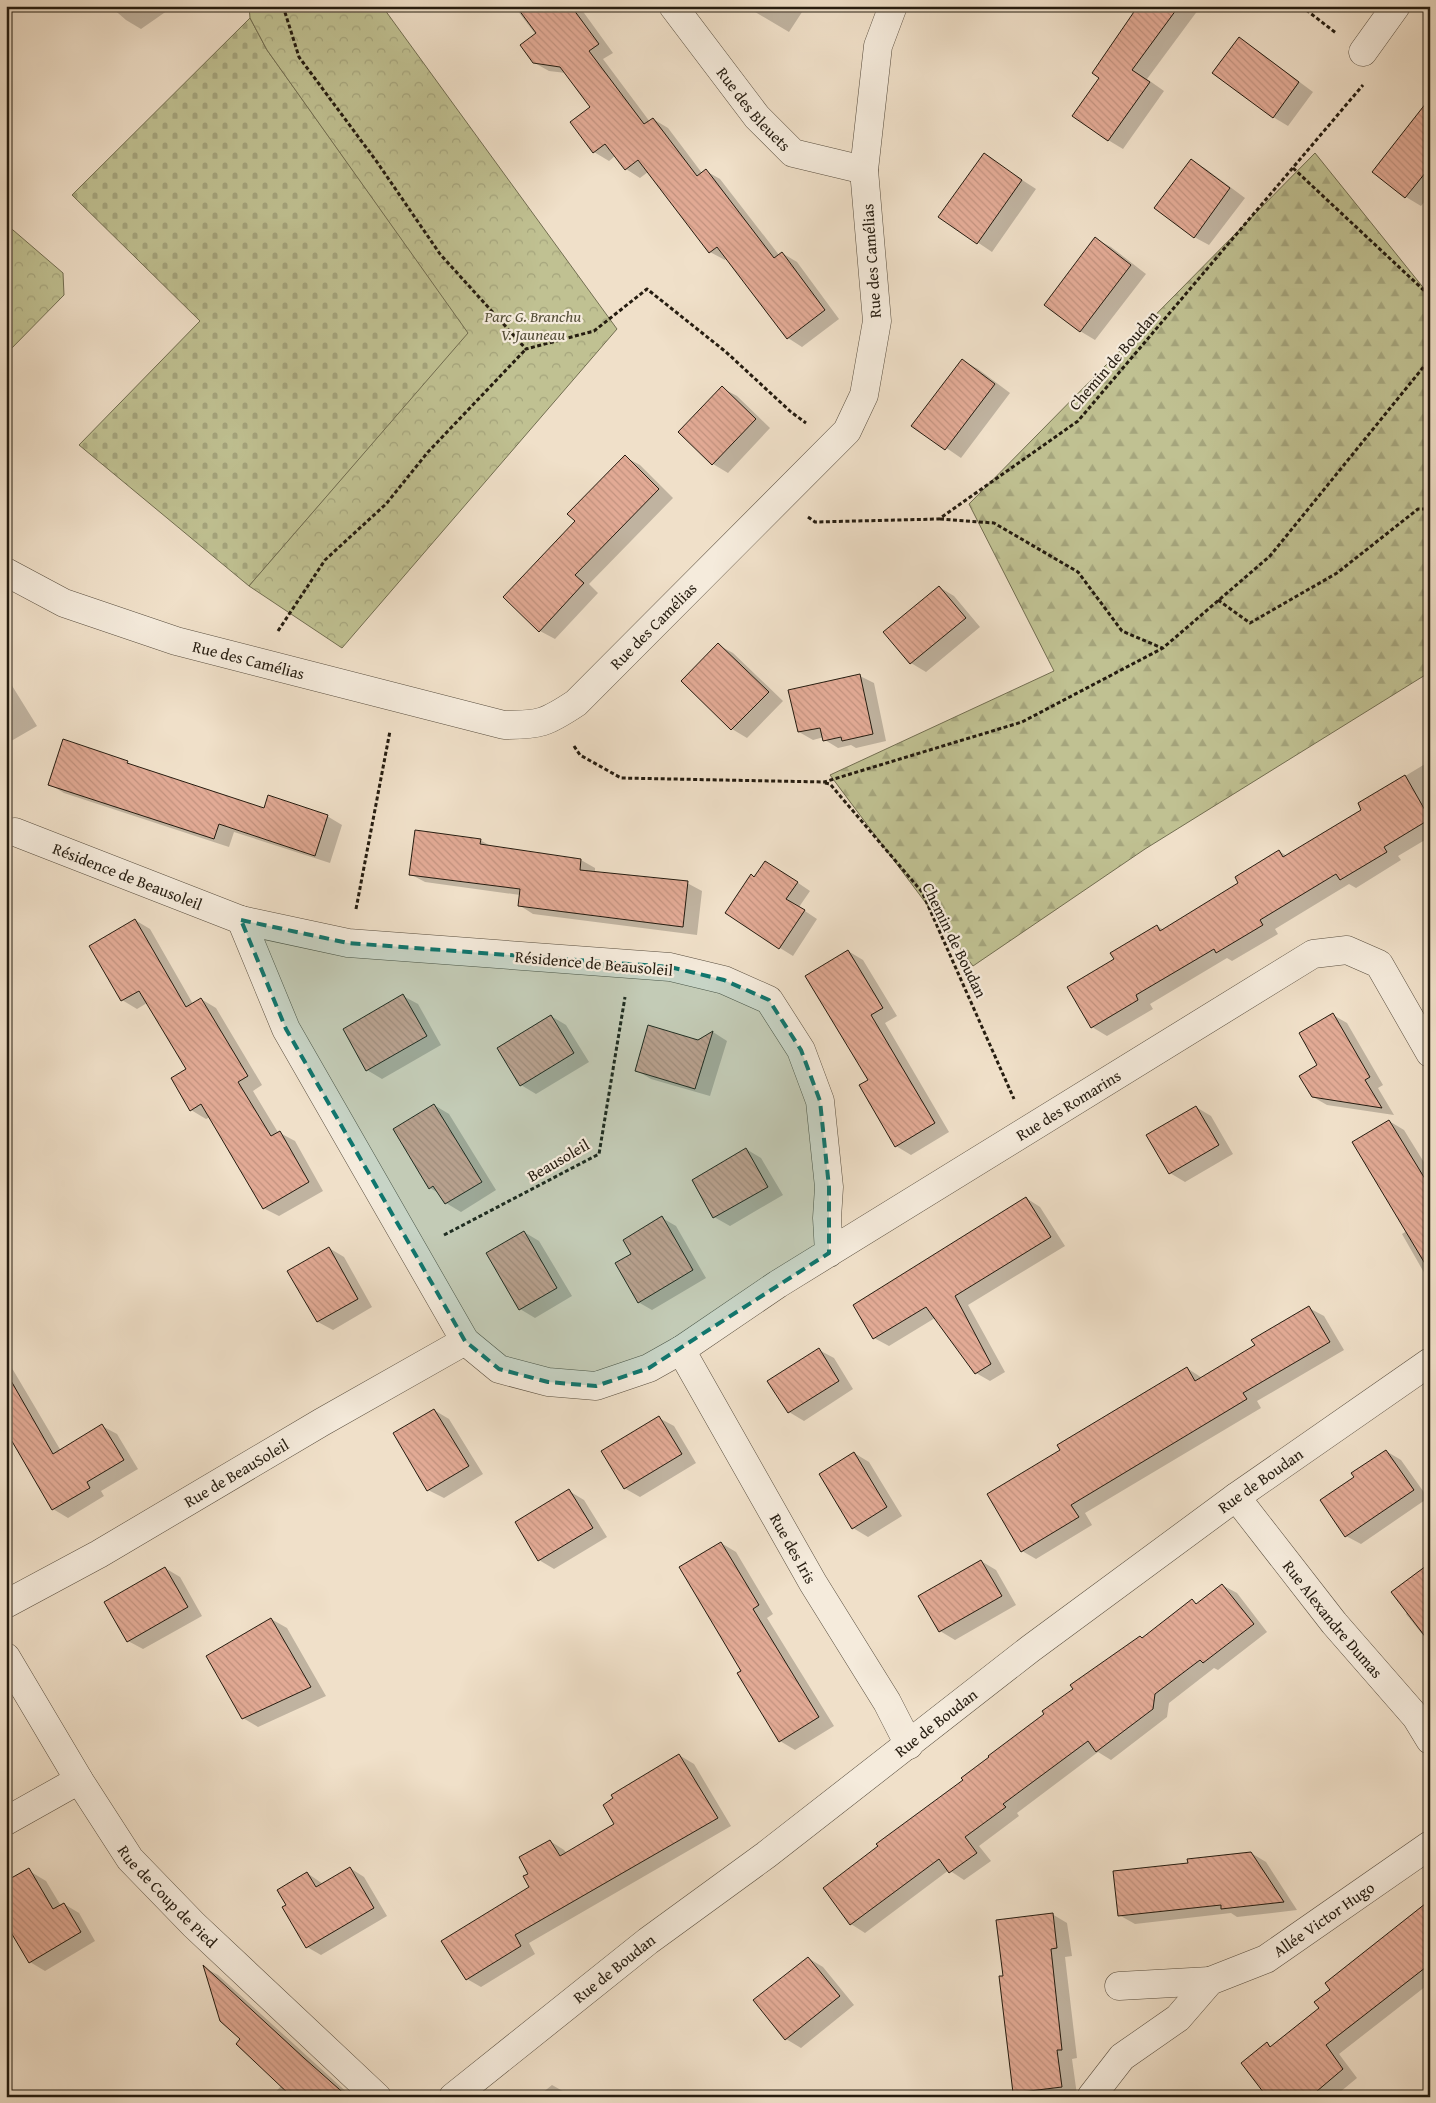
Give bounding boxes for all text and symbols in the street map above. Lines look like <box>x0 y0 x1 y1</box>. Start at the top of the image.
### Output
street label: Rue des Bleuets <box>711 62 797 157</box>
street label: Rue des Camélias <box>855 203 887 319</box>
park label: Parc G. Branchu V. Jauneau <box>483 304 582 346</box>
street label: Chemin de Boudan <box>1063 305 1163 415</box>
street label: Rue des Camélias <box>604 577 702 675</box>
street label: Rue des Camélias <box>190 634 307 685</box>
street label: Résidence de Beausoleil <box>49 836 207 916</box>
street label: Chemin de Boudan <box>917 878 993 1002</box>
street label: Résidence de Beausoleil <box>514 944 675 982</box>
street label: Rue des Romarins <box>1011 1063 1125 1147</box>
street label: Beausoleil <box>522 1132 594 1187</box>
street label: Rue de BeauSoleil <box>179 1432 294 1513</box>
street label: Rue de Boudan <box>1212 1442 1308 1519</box>
street label: Rue des Iris <box>764 1509 823 1588</box>
street label: Rue Alexandre Dumas <box>1277 1555 1389 1683</box>
street label: Rue de Boudan <box>889 1682 982 1763</box>
street label: Rue de Coup de Pied <box>112 1840 223 1954</box>
street label: Allée Victor Hugo <box>1268 1875 1379 1963</box>
street label: Rue de Boudan <box>568 1928 660 2009</box>

